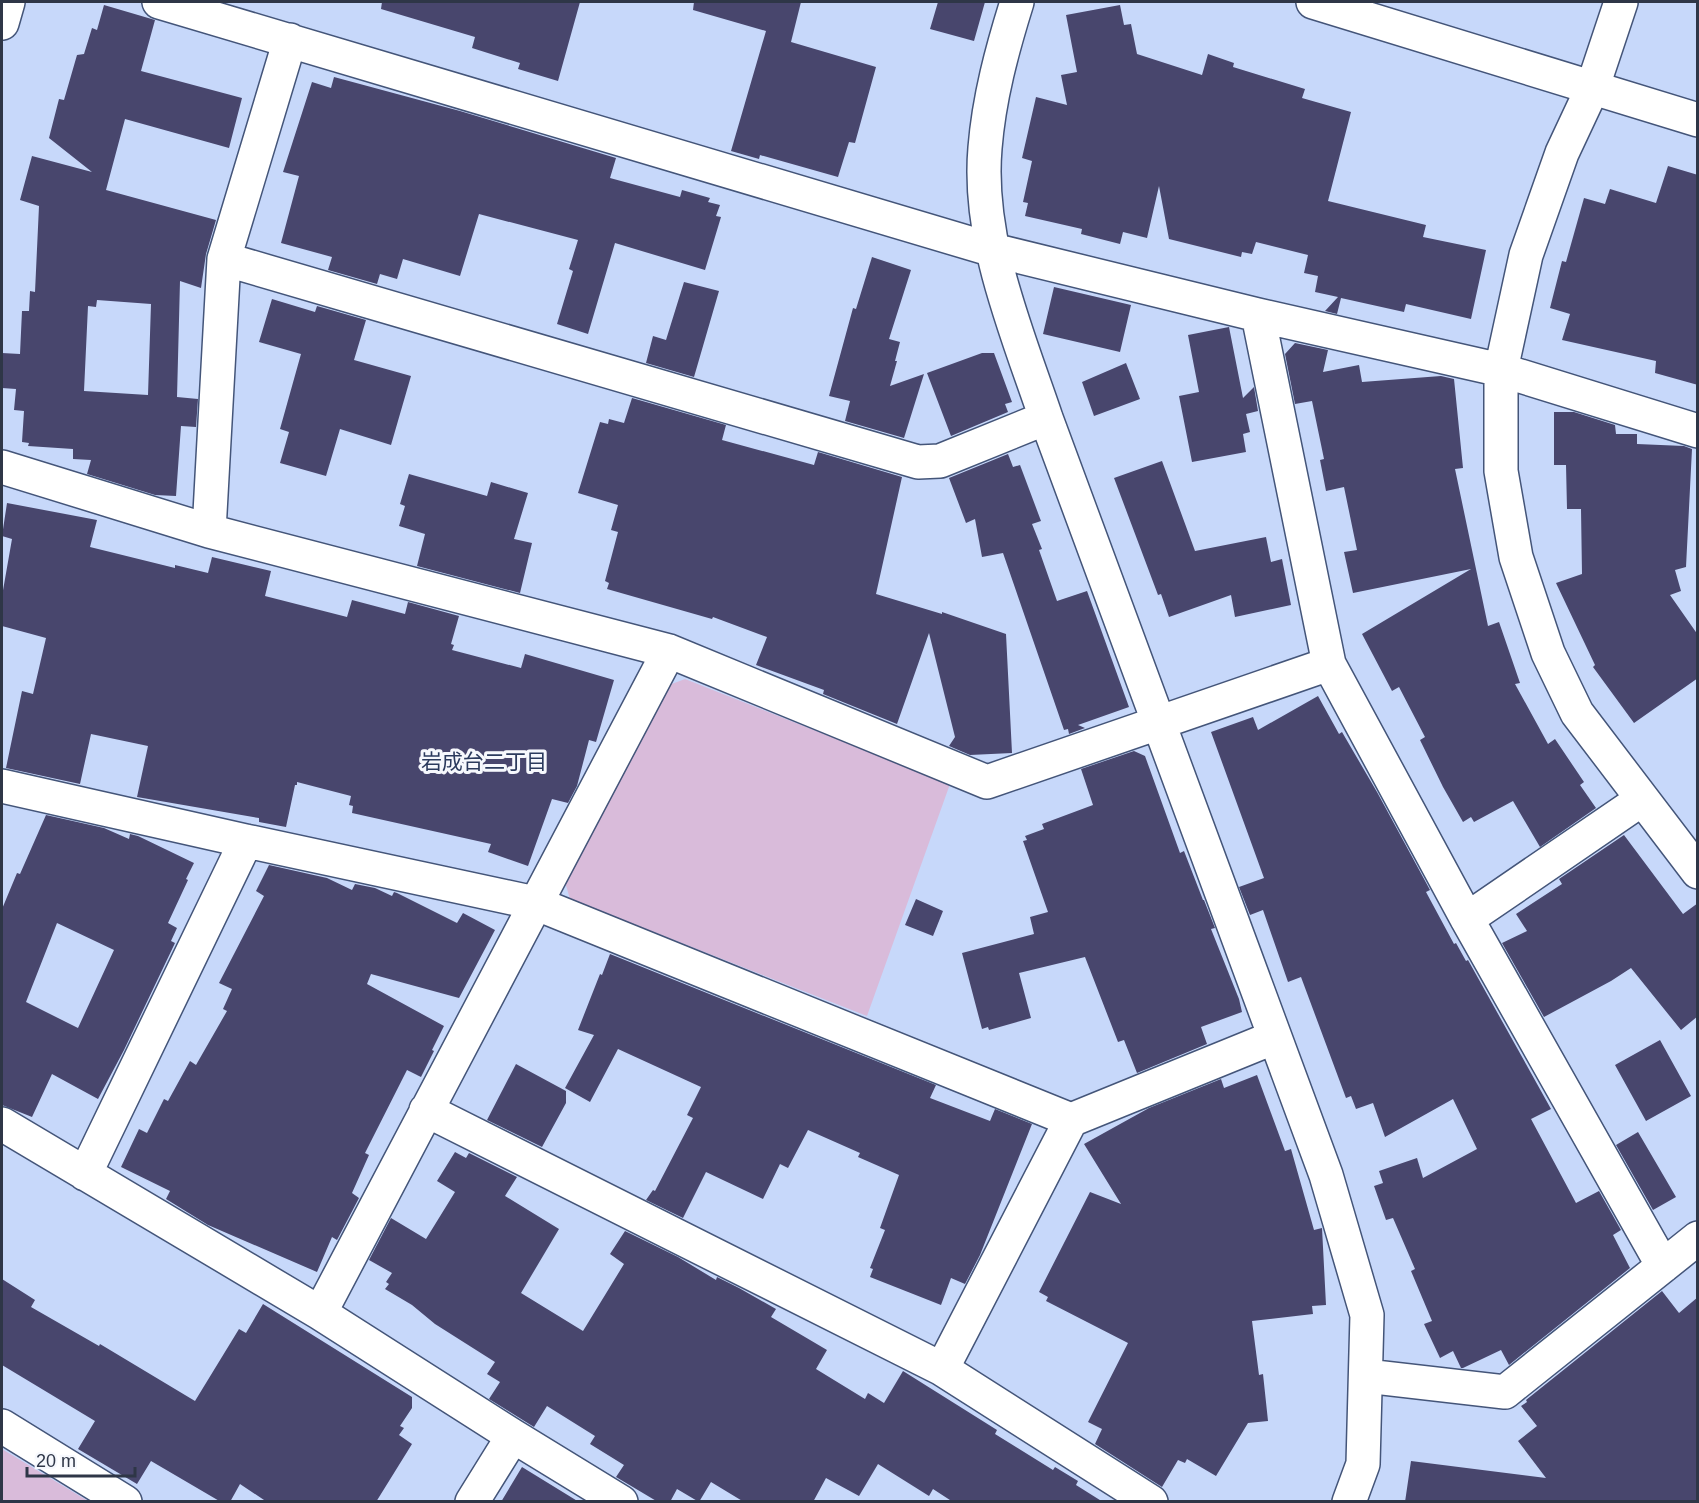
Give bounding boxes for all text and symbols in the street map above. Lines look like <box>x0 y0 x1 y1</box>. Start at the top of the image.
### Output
district label: 岩成台二丁目 <box>421 750 547 773</box>
scale bar <box>27 1440 135 1478</box>
text: 20 m <box>36 1451 76 1471</box>

